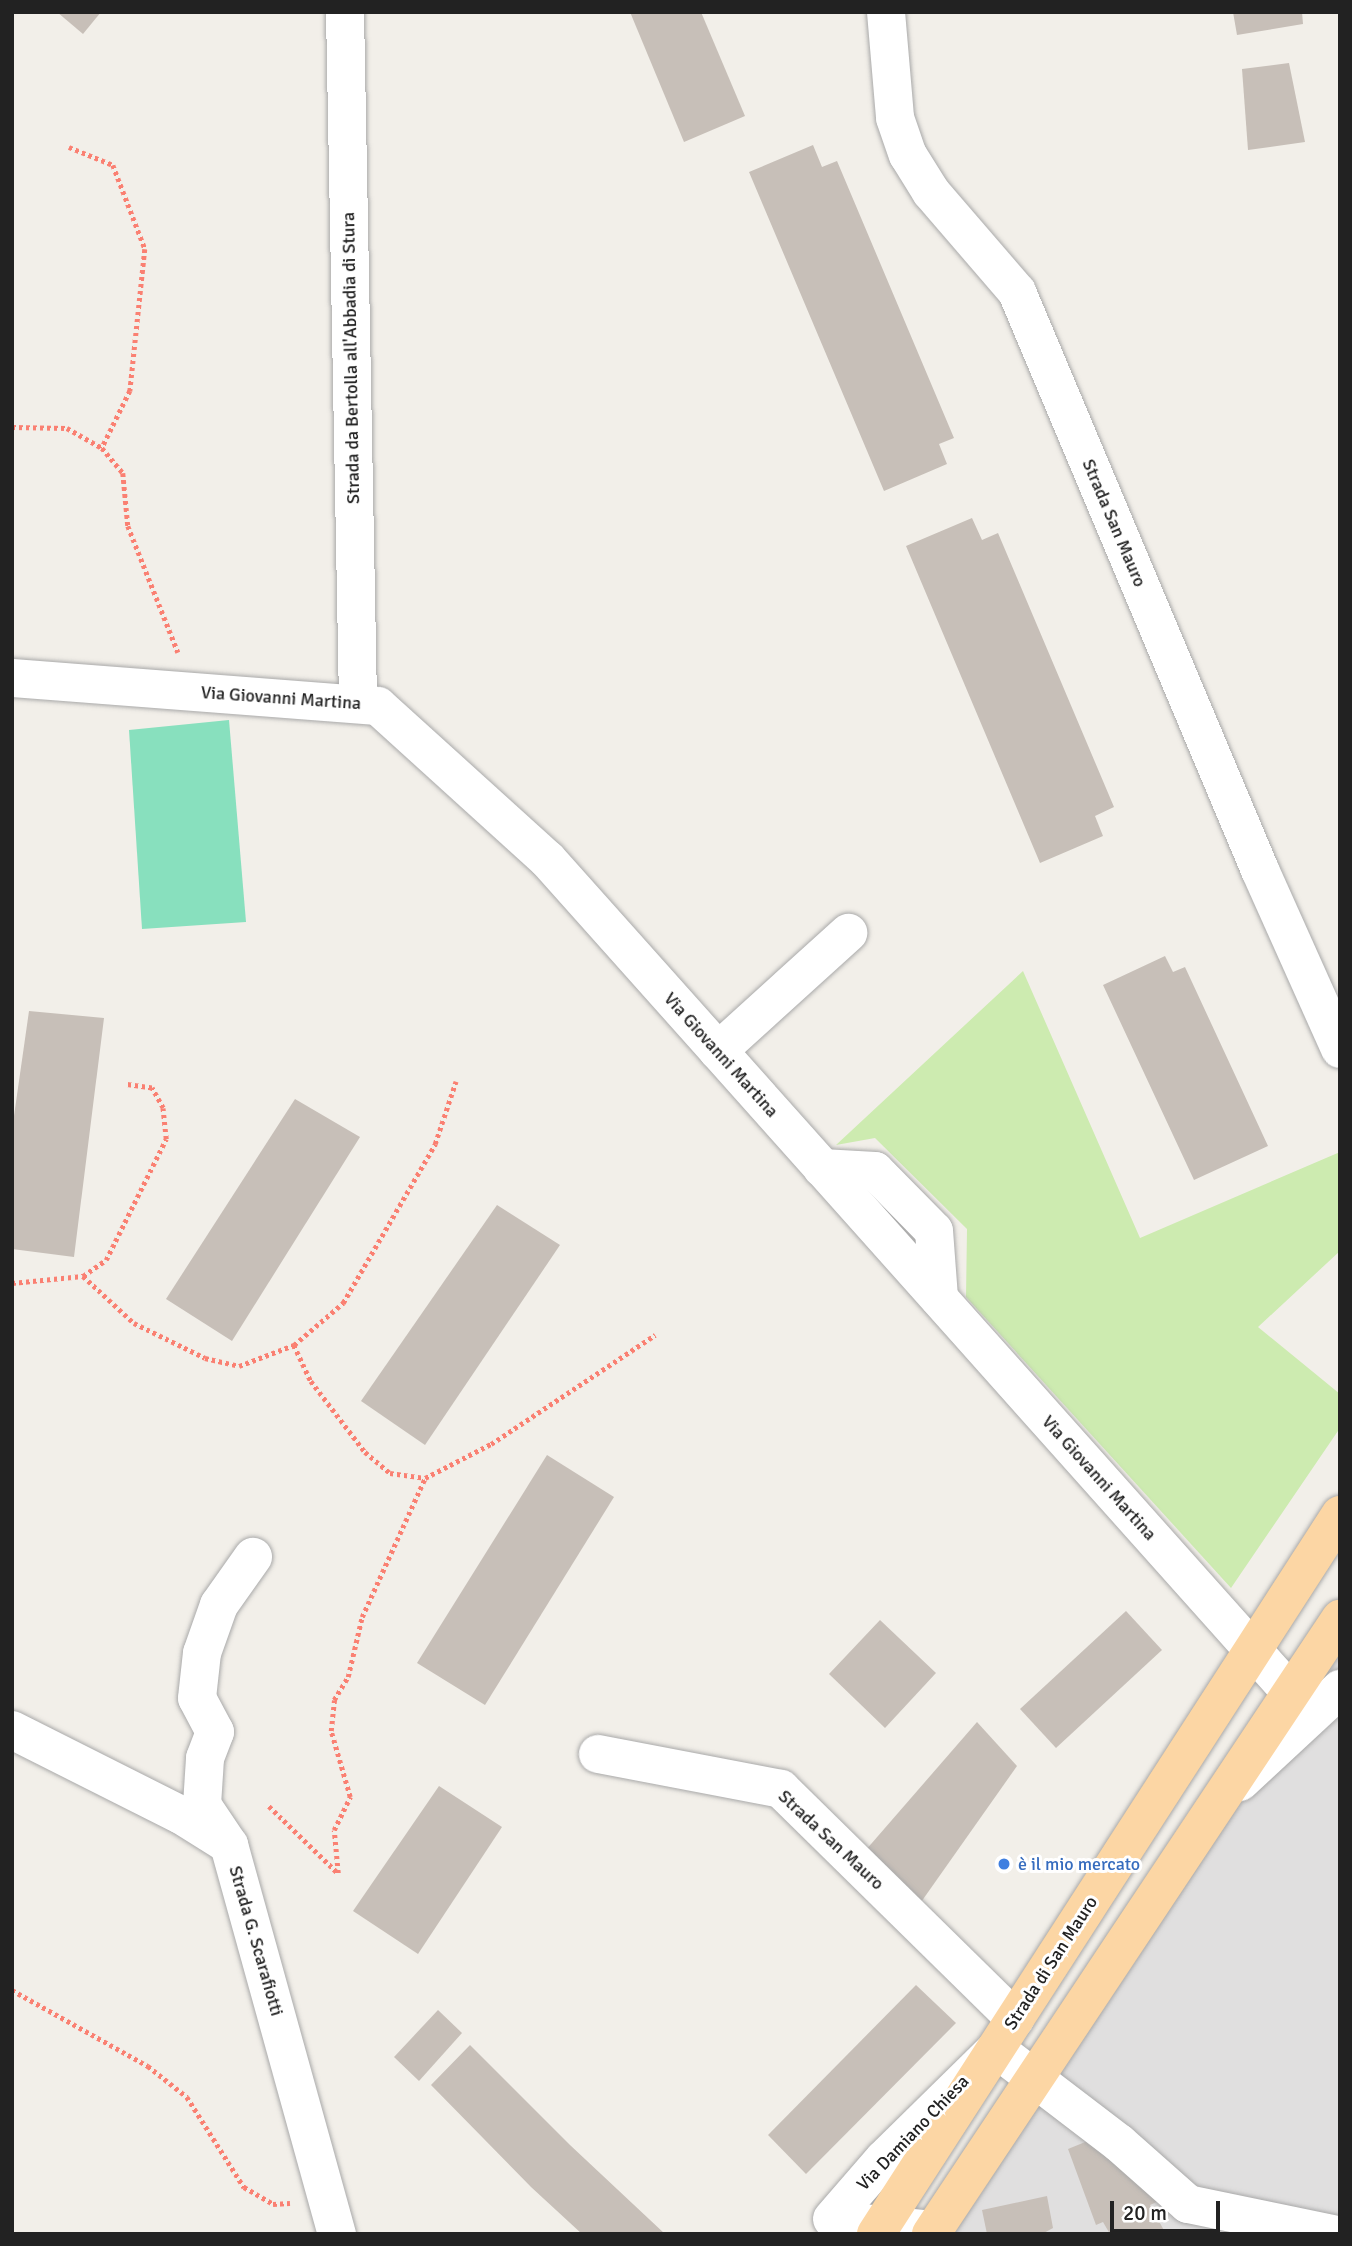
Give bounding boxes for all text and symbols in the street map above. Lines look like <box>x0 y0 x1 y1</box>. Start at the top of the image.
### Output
street label: Strada da Bertolla all'Abbadia di Stura <box>338 212 364 504</box>
street label: Strada San Mauro <box>1077 456 1151 590</box>
street label: Via Giovanni Martina <box>200 682 362 714</box>
street label: Via Giovanni Martina <box>659 988 783 1122</box>
street label: Via Giovanni Martina <box>1037 1411 1161 1545</box>
street label: Strada San Mauro <box>774 1786 888 1894</box>
place label: è il mio mercato <box>1018 1853 1140 1875</box>
marker: è il mio mercato <box>996 1856 1012 1872</box>
street label: Strada G. Scarafiotti <box>224 1863 288 2019</box>
street label: Strada di San Mauro <box>1000 1892 1102 2034</box>
street label: Via Damiano Chiesa <box>852 2071 974 2195</box>
scale bar <box>1114 2186 1224 2230</box>
text: 20 m <box>1123 2200 1167 2226</box>

